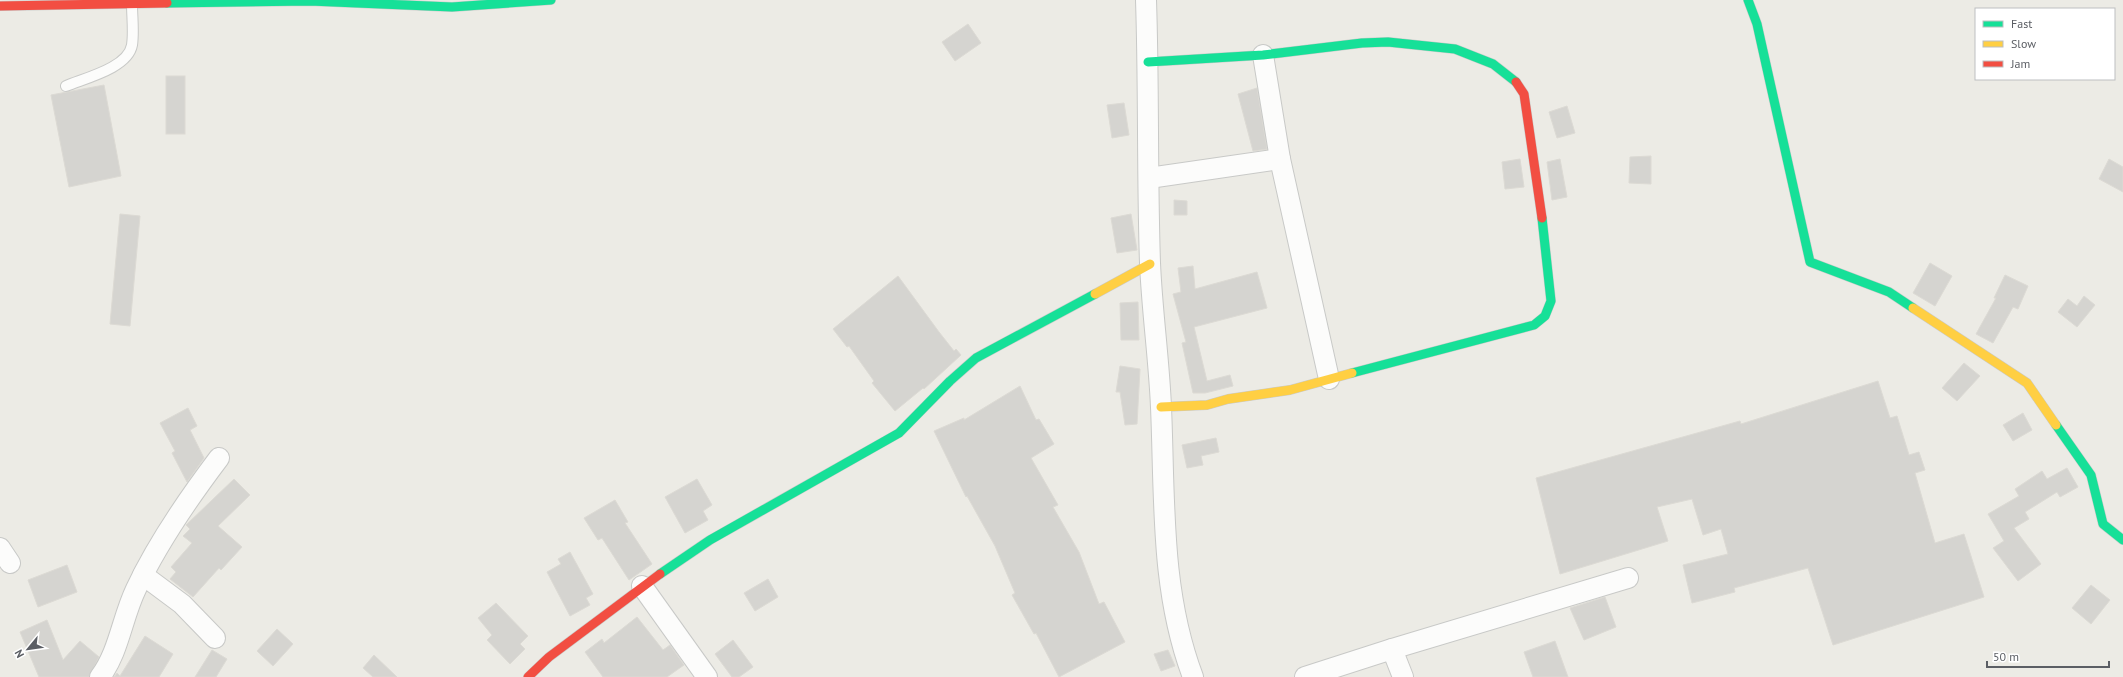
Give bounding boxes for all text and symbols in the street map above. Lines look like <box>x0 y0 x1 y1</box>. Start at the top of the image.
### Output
legend <box>1975 8 2115 80</box>
text: Fast <box>2011 16 2032 31</box>
text: Slow <box>2011 36 2036 51</box>
text: Jam <box>2010 56 2030 71</box>
north arrow <box>8 629 48 669</box>
scale bar <box>1987 643 2109 669</box>
text: N <box>11 647 27 660</box>
text: 50 m <box>1993 649 2019 664</box>

